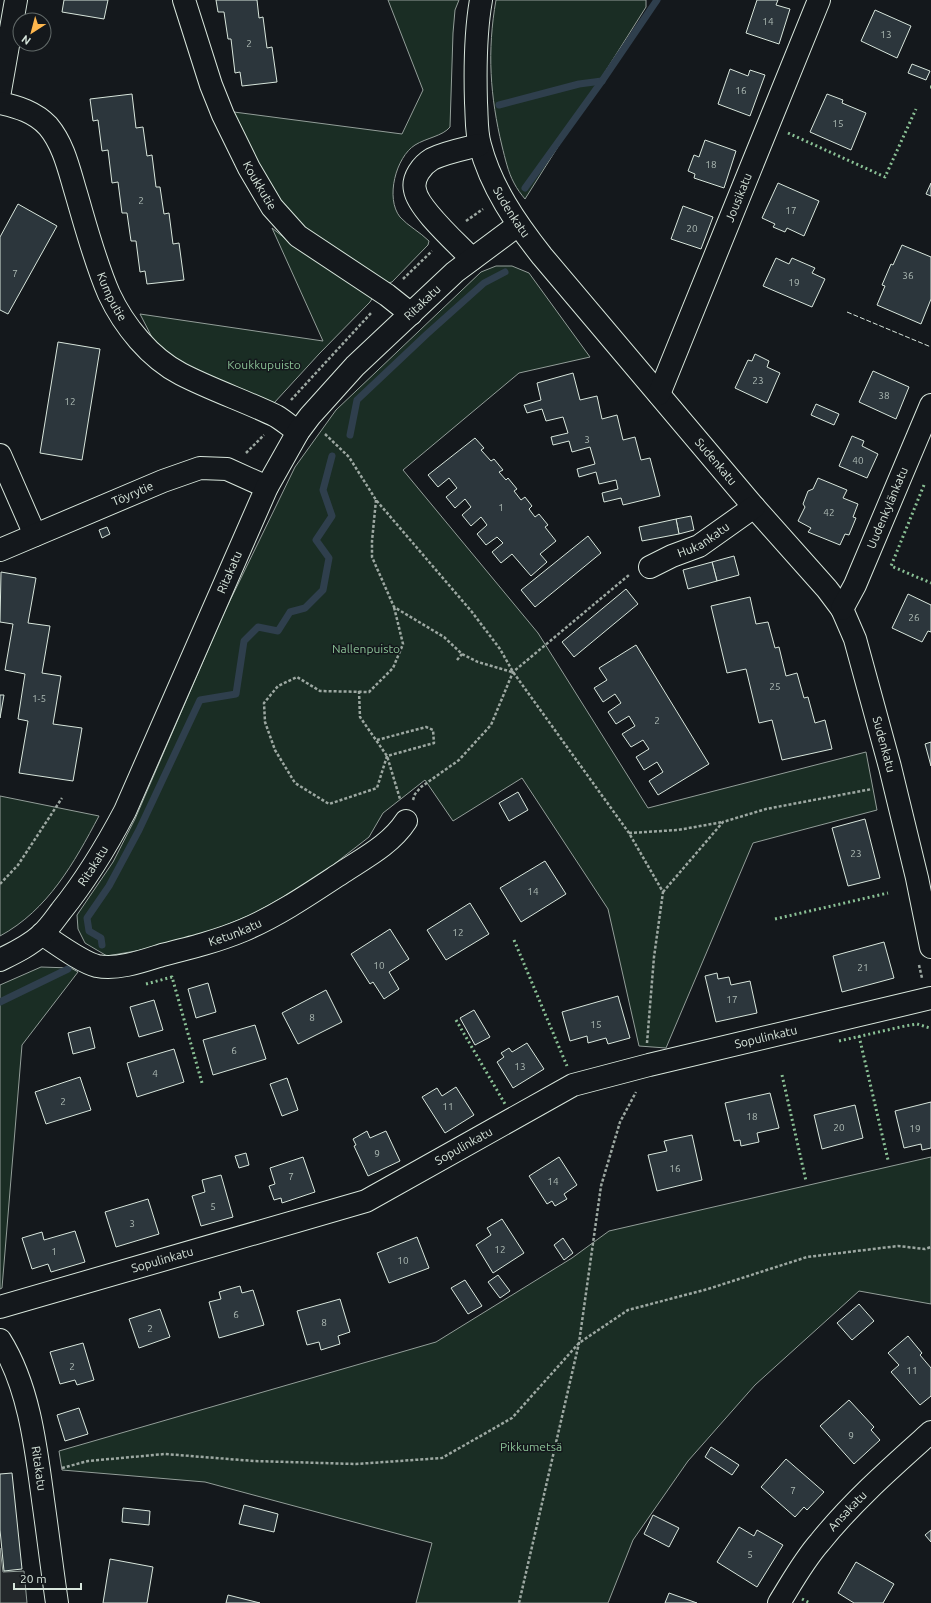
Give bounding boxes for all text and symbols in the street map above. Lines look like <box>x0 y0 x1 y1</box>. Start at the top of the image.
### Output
north arrow <box>12 12 52 52</box>
house number: 14 <box>762 16 774 27</box>
house number: 13 <box>880 29 892 40</box>
text: N <box>19 33 33 47</box>
house number: 2 <box>246 38 252 49</box>
house number: 16 <box>735 85 747 96</box>
house number: 15 <box>832 118 844 129</box>
street label: Koukkutie <box>241 159 279 212</box>
house number: 18 <box>705 159 717 170</box>
street label: Jousikatu <box>723 171 754 224</box>
street label: Sudenkatu <box>491 184 533 240</box>
house number: 2 <box>138 195 144 206</box>
house number: 17 <box>785 205 797 216</box>
house number: 20 <box>686 223 698 234</box>
house number: 7 <box>12 268 18 279</box>
street label: Kumputie <box>95 270 129 323</box>
house number: 36 <box>902 270 914 281</box>
house number: 19 <box>788 277 800 288</box>
street label: Ritakatu <box>401 282 443 322</box>
park label: Koukkupuisto <box>227 358 301 371</box>
house number: 23 <box>752 375 764 386</box>
house number: 38 <box>878 390 890 401</box>
house number: 12 <box>64 396 76 407</box>
house number: 3 <box>584 434 590 445</box>
street label: Sudenkatu <box>693 435 740 488</box>
house number: 40 <box>852 455 864 466</box>
street label: Uudenkylänkatu <box>864 465 910 551</box>
street label: Töyrytie <box>110 479 155 508</box>
house number: 1 <box>498 502 504 513</box>
house number: 42 <box>823 507 835 518</box>
street label: Hukankatu <box>676 520 732 559</box>
street label: Ritakatu <box>214 549 244 595</box>
house number: 26 <box>908 612 920 623</box>
park label: Nallenpuisto <box>332 642 400 655</box>
house number: 25 <box>769 681 781 692</box>
house number: 1-5 <box>32 693 46 704</box>
house number: 2 <box>654 715 660 726</box>
street label: Sudenkatu <box>870 715 898 774</box>
street label: Ritakatu <box>75 843 110 888</box>
house number: 23 <box>850 848 862 859</box>
house number: 14 <box>527 886 539 897</box>
street label: Ketunkatu <box>207 916 264 948</box>
house number: 12 <box>452 927 464 938</box>
house number: 10 <box>373 960 385 971</box>
house number: 21 <box>857 962 869 973</box>
house number: 17 <box>726 994 738 1005</box>
house number: 8 <box>309 1012 315 1023</box>
house number: 15 <box>590 1019 602 1030</box>
street label: Sopulinkatu <box>733 1023 798 1050</box>
house number: 6 <box>231 1045 237 1056</box>
house number: 13 <box>514 1061 526 1072</box>
house number: 4 <box>152 1068 158 1079</box>
house number: 2 <box>60 1096 66 1107</box>
house number: 11 <box>442 1101 454 1112</box>
house number: 18 <box>746 1111 758 1122</box>
house number: 20 <box>833 1122 845 1133</box>
house number: 19 <box>909 1123 921 1134</box>
street label: Sopulinkatu <box>432 1125 495 1167</box>
house number: 9 <box>374 1148 380 1159</box>
house number: 16 <box>669 1163 681 1174</box>
house number: 7 <box>288 1171 294 1182</box>
house number: 14 <box>547 1176 559 1187</box>
house number: 5 <box>210 1201 216 1212</box>
house number: 3 <box>129 1218 135 1229</box>
street label: Sopulinkatu <box>130 1244 195 1275</box>
house number: 12 <box>494 1244 506 1255</box>
house number: 1 <box>51 1246 57 1257</box>
house number: 10 <box>397 1255 409 1266</box>
house number: 6 <box>233 1309 239 1320</box>
house number: 8 <box>321 1317 327 1328</box>
house number: 2 <box>147 1323 153 1334</box>
house number: 2 <box>69 1361 75 1372</box>
house number: 11 <box>906 1365 918 1376</box>
house number: 9 <box>848 1430 854 1441</box>
park label: Pikkumetsä <box>500 1440 562 1453</box>
street label: Ritakatu <box>29 1445 49 1492</box>
house number: 7 <box>790 1485 796 1496</box>
street label: Ansakatu <box>825 1488 869 1533</box>
house number: 5 <box>747 1549 753 1560</box>
scale bar <box>14 1565 81 1591</box>
text: 20 m <box>20 1572 47 1585</box>

